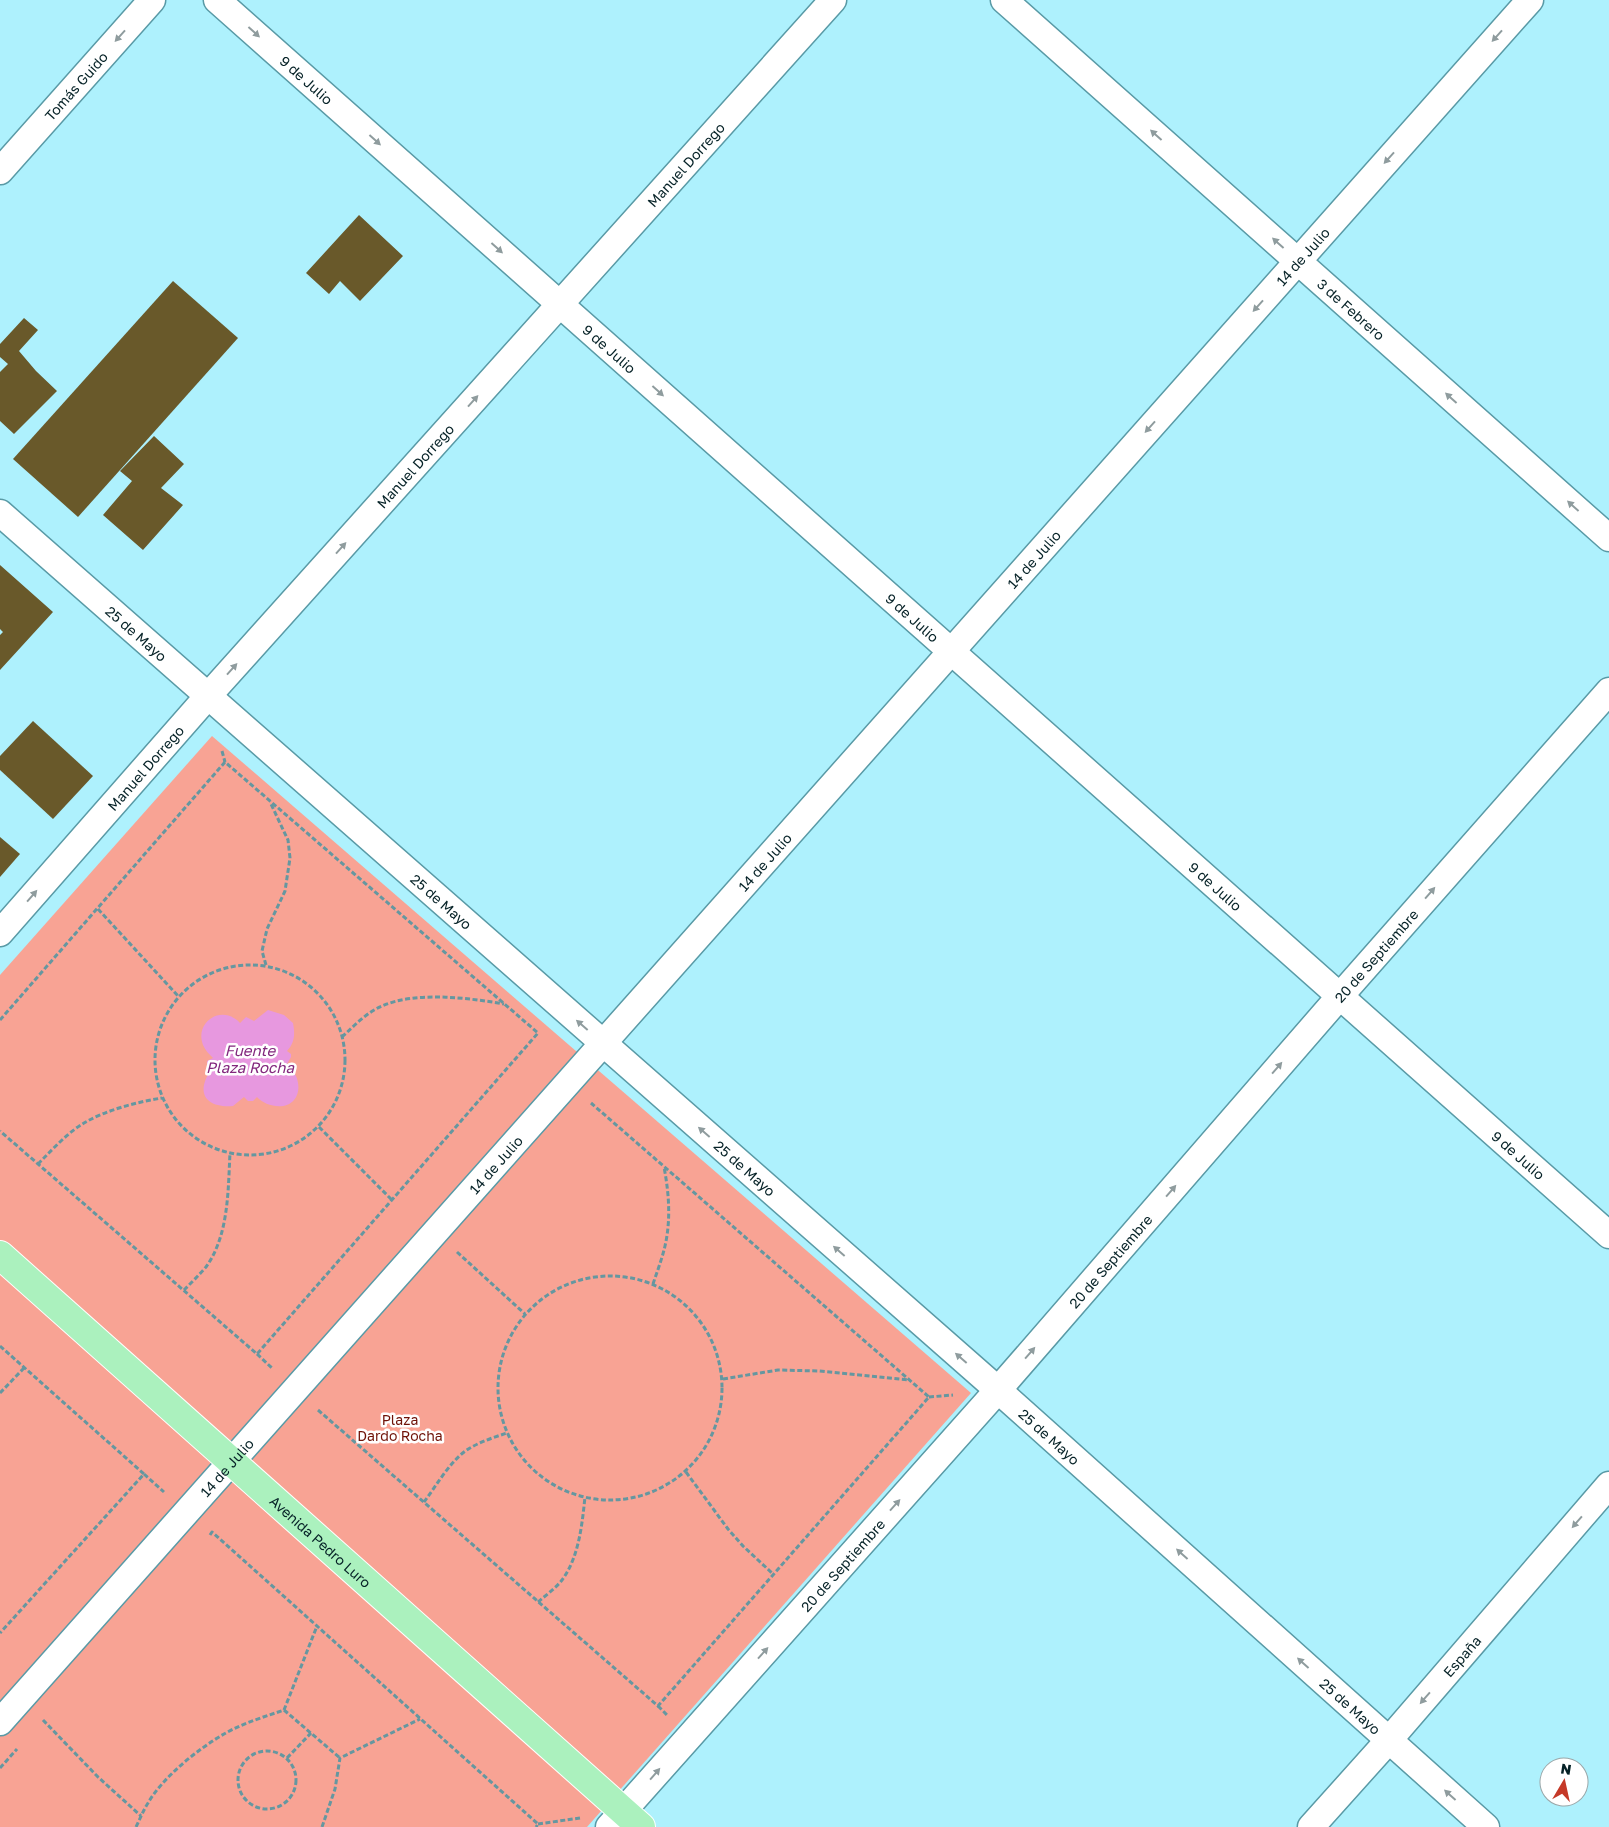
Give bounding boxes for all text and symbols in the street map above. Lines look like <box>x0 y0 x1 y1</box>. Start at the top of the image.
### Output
one-way arrow <box>247 27 260 38</box>
one-way arrow <box>114 30 125 43</box>
one-way arrow <box>1492 30 1503 43</box>
street label: Tomás Guido <box>41 48 111 124</box>
street label: 9 de Julio <box>277 52 337 108</box>
street label: Manuel Dorrego <box>643 119 728 210</box>
one-way arrow <box>1151 129 1163 141</box>
one-way arrow <box>369 134 381 146</box>
one-way arrow <box>1384 151 1395 164</box>
street label: 14 de Julio <box>1272 223 1333 289</box>
one-way arrow <box>1272 237 1284 249</box>
one-way arrow <box>491 242 503 253</box>
street label: 3 de Febrero <box>1314 275 1389 343</box>
one-way arrow <box>1252 299 1264 311</box>
street label: 9 de Julio <box>580 320 640 376</box>
one-way arrow <box>651 385 663 397</box>
one-way arrow <box>1446 392 1458 404</box>
one-way arrow <box>467 396 479 408</box>
street label: Manuel Dorrego <box>373 420 457 511</box>
one-way arrow <box>1145 421 1156 434</box>
one-way arrow <box>1567 500 1579 512</box>
street label: 14 de Julio <box>1003 526 1064 591</box>
one-way arrow <box>335 543 347 555</box>
street label: 9 de Julio <box>883 589 943 645</box>
street label: 25 de Mayo <box>103 602 171 664</box>
one-way arrow <box>226 664 238 676</box>
street label: Manuel Dorrego <box>103 722 187 814</box>
street label: 14 de Julio <box>734 829 795 894</box>
street label: 9 de Julio <box>1186 858 1246 914</box>
street label: 25 de Mayo <box>408 870 476 932</box>
one-way arrow <box>1425 887 1436 900</box>
one-way arrow <box>26 890 37 902</box>
street label: 20 de Septiembre <box>1330 905 1421 1005</box>
one-way arrow <box>575 1019 588 1030</box>
water label: Fuente Plaza Rocha <box>206 1041 294 1076</box>
one-way arrow <box>1272 1062 1283 1075</box>
one-way arrow <box>698 1126 710 1138</box>
street label: 9 de Julio <box>1489 1127 1549 1183</box>
street label: 14 de Julio <box>465 1132 526 1197</box>
street label: 25 de Mayo <box>711 1136 779 1199</box>
one-way arrow <box>1165 1184 1176 1197</box>
street label: 20 de Septiembre <box>1065 1211 1155 1311</box>
one-way arrow <box>833 1245 846 1256</box>
one-way arrow <box>1024 1348 1036 1360</box>
one-way arrow <box>956 1352 968 1364</box>
street label: 25 de Mayo <box>1016 1405 1084 1468</box>
park label: Plaza Dardo Rocha <box>357 1411 443 1444</box>
street label: 14 de Julio <box>196 1435 257 1500</box>
street label: Avenida Pedro Luro <box>267 1492 375 1591</box>
one-way arrow <box>889 1500 901 1512</box>
street label: 20 de Septiembre <box>797 1515 888 1615</box>
one-way arrow <box>1572 1516 1583 1528</box>
one-way arrow <box>1175 1549 1188 1560</box>
street label: España <box>1439 1632 1484 1680</box>
one-way arrow <box>757 1647 769 1659</box>
one-way arrow <box>1297 1657 1309 1669</box>
street label: 25 de Mayo <box>1317 1674 1385 1737</box>
one-way arrow <box>1420 1691 1431 1704</box>
north arrow <box>1539 1757 1589 1807</box>
text: N <box>1560 1759 1573 1778</box>
one-way arrow <box>650 1768 661 1781</box>
one-way arrow <box>1443 1789 1456 1800</box>

